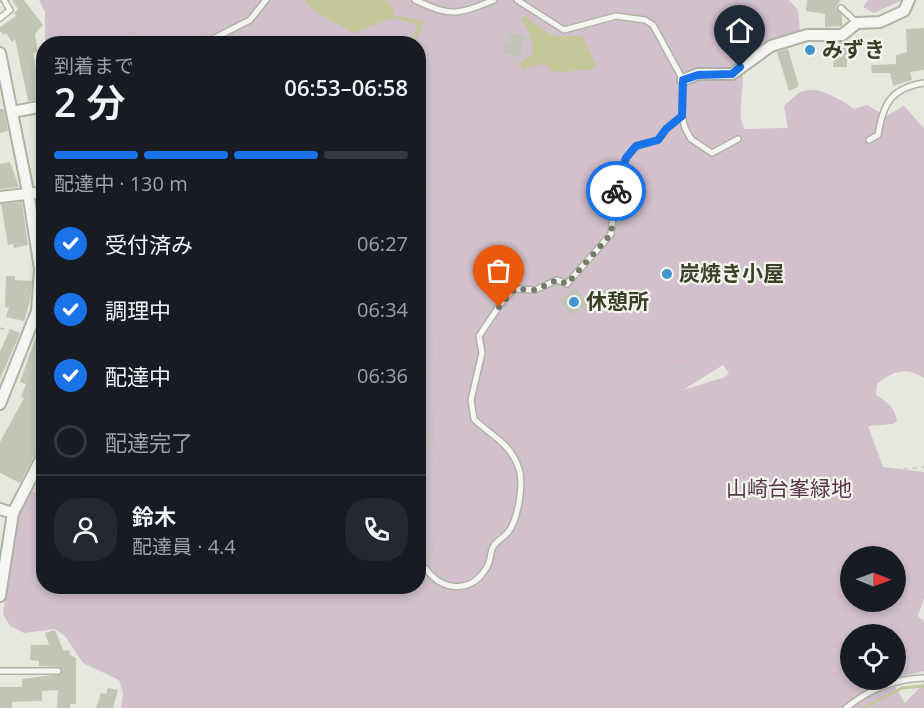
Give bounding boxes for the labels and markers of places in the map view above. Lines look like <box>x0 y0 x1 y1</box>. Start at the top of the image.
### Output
pin <box>714 5 765 67</box>
place label: みずき <box>822 35 885 63</box>
marker: みずき <box>803 43 817 57</box>
pin <box>473 245 524 307</box>
place label: 炭焼き小屋 <box>679 259 784 287</box>
marker: 炭焼き小屋 <box>660 267 674 281</box>
place label: 休憩所 <box>586 287 649 315</box>
marker: 休憩所 <box>567 295 581 309</box>

